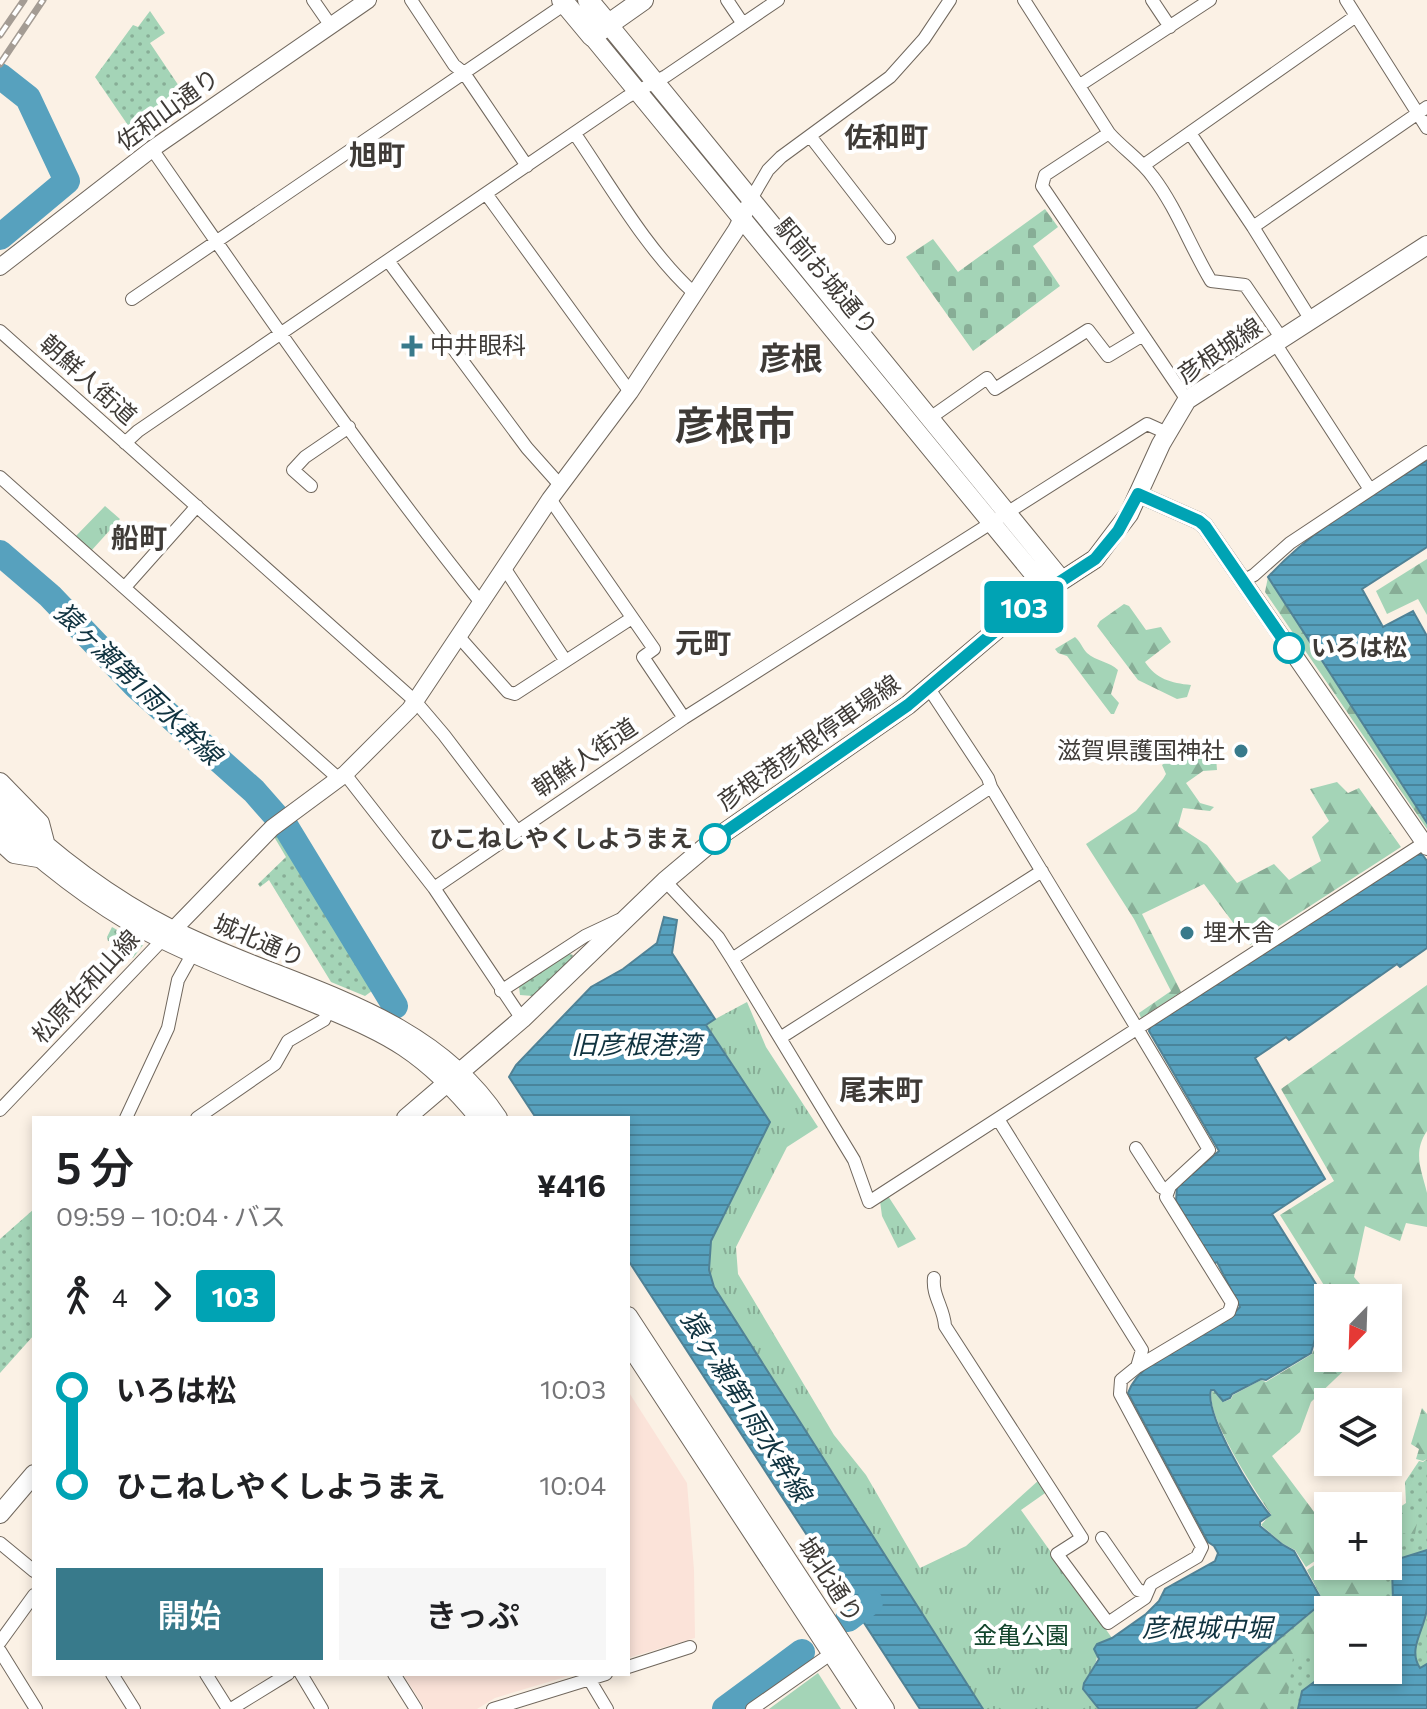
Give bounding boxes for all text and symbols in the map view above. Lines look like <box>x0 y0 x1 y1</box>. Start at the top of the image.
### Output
street label: 佐和山通り <box>110 62 224 156</box>
district label: 佐和町 <box>844 119 928 153</box>
district label: 旭町 <box>349 137 405 171</box>
street label: 駅前お城通り <box>770 212 885 341</box>
street label: 彦根城線 <box>1171 311 1267 389</box>
street label: 朝鮮人街道 <box>35 328 143 430</box>
place label: 中井眼科 <box>430 330 526 359</box>
marker: 中井眼科 <box>401 335 423 357</box>
district label: 彦根 <box>759 337 823 377</box>
district label: 彦根市 <box>675 399 795 448</box>
district label: 船町 <box>111 520 167 554</box>
line badge: 103 <box>978 581 1070 633</box>
text: 103 <box>1000 590 1048 624</box>
water label: 猿ヶ瀬第1雨水幹線 <box>49 596 231 772</box>
district label: 元町 <box>675 625 731 659</box>
place label: いろは松 <box>1311 632 1407 661</box>
marker: いろは松 <box>1274 633 1304 663</box>
street label: 彦根港彦根停車場線 <box>711 668 905 816</box>
street label: 朝鮮人街道 <box>526 711 642 802</box>
place label: 滋賀県護国神社 <box>1057 735 1225 764</box>
marker: 滋賀県護国神社 <box>1232 742 1250 760</box>
place label: ひこねしやくしようまえ <box>429 823 693 852</box>
marker: ひこねしやくしようまえ <box>700 824 730 854</box>
street label: 城北通り <box>210 908 309 972</box>
place label: 埋木舎 <box>1203 917 1275 946</box>
street label: 松原佐和山線 <box>25 923 145 1049</box>
marker: 埋木舎 <box>1178 924 1196 942</box>
water label: 旧彦根港湾 <box>571 1028 705 1059</box>
district label: 尾末町 <box>839 1072 923 1106</box>
text: 5 分 <box>56 1139 134 1193</box>
text: ¥416 <box>537 1166 606 1203</box>
text: 09:59 – 10:04 · バス <box>56 1200 286 1231</box>
icon: walk <box>56 1274 100 1318</box>
icon: forward <box>140 1274 184 1318</box>
text: 103 <box>212 1279 259 1313</box>
text: 4 <box>112 1281 128 1312</box>
north arrow <box>1314 1284 1402 1372</box>
map controls <box>1314 1284 1402 1684</box>
water label: 猿ヶ瀬第1雨水幹線 <box>676 1304 820 1509</box>
text: いろは松 <box>116 1370 236 1407</box>
text: 10:03 <box>540 1373 606 1404</box>
button: layers <box>1314 1388 1402 1476</box>
text: ひこねしやくしようまえ <box>116 1466 446 1503</box>
text: 10:04 <box>539 1469 606 1500</box>
button: + <box>1314 1492 1402 1580</box>
street label: 城北通り <box>793 1531 870 1627</box>
button: 開始 <box>56 1568 323 1660</box>
button: きっぷ <box>339 1568 606 1660</box>
button: − <box>1314 1596 1402 1684</box>
water label: 彦根城中堀 <box>1142 1611 1276 1642</box>
park label: 金亀公園 <box>973 1620 1069 1649</box>

